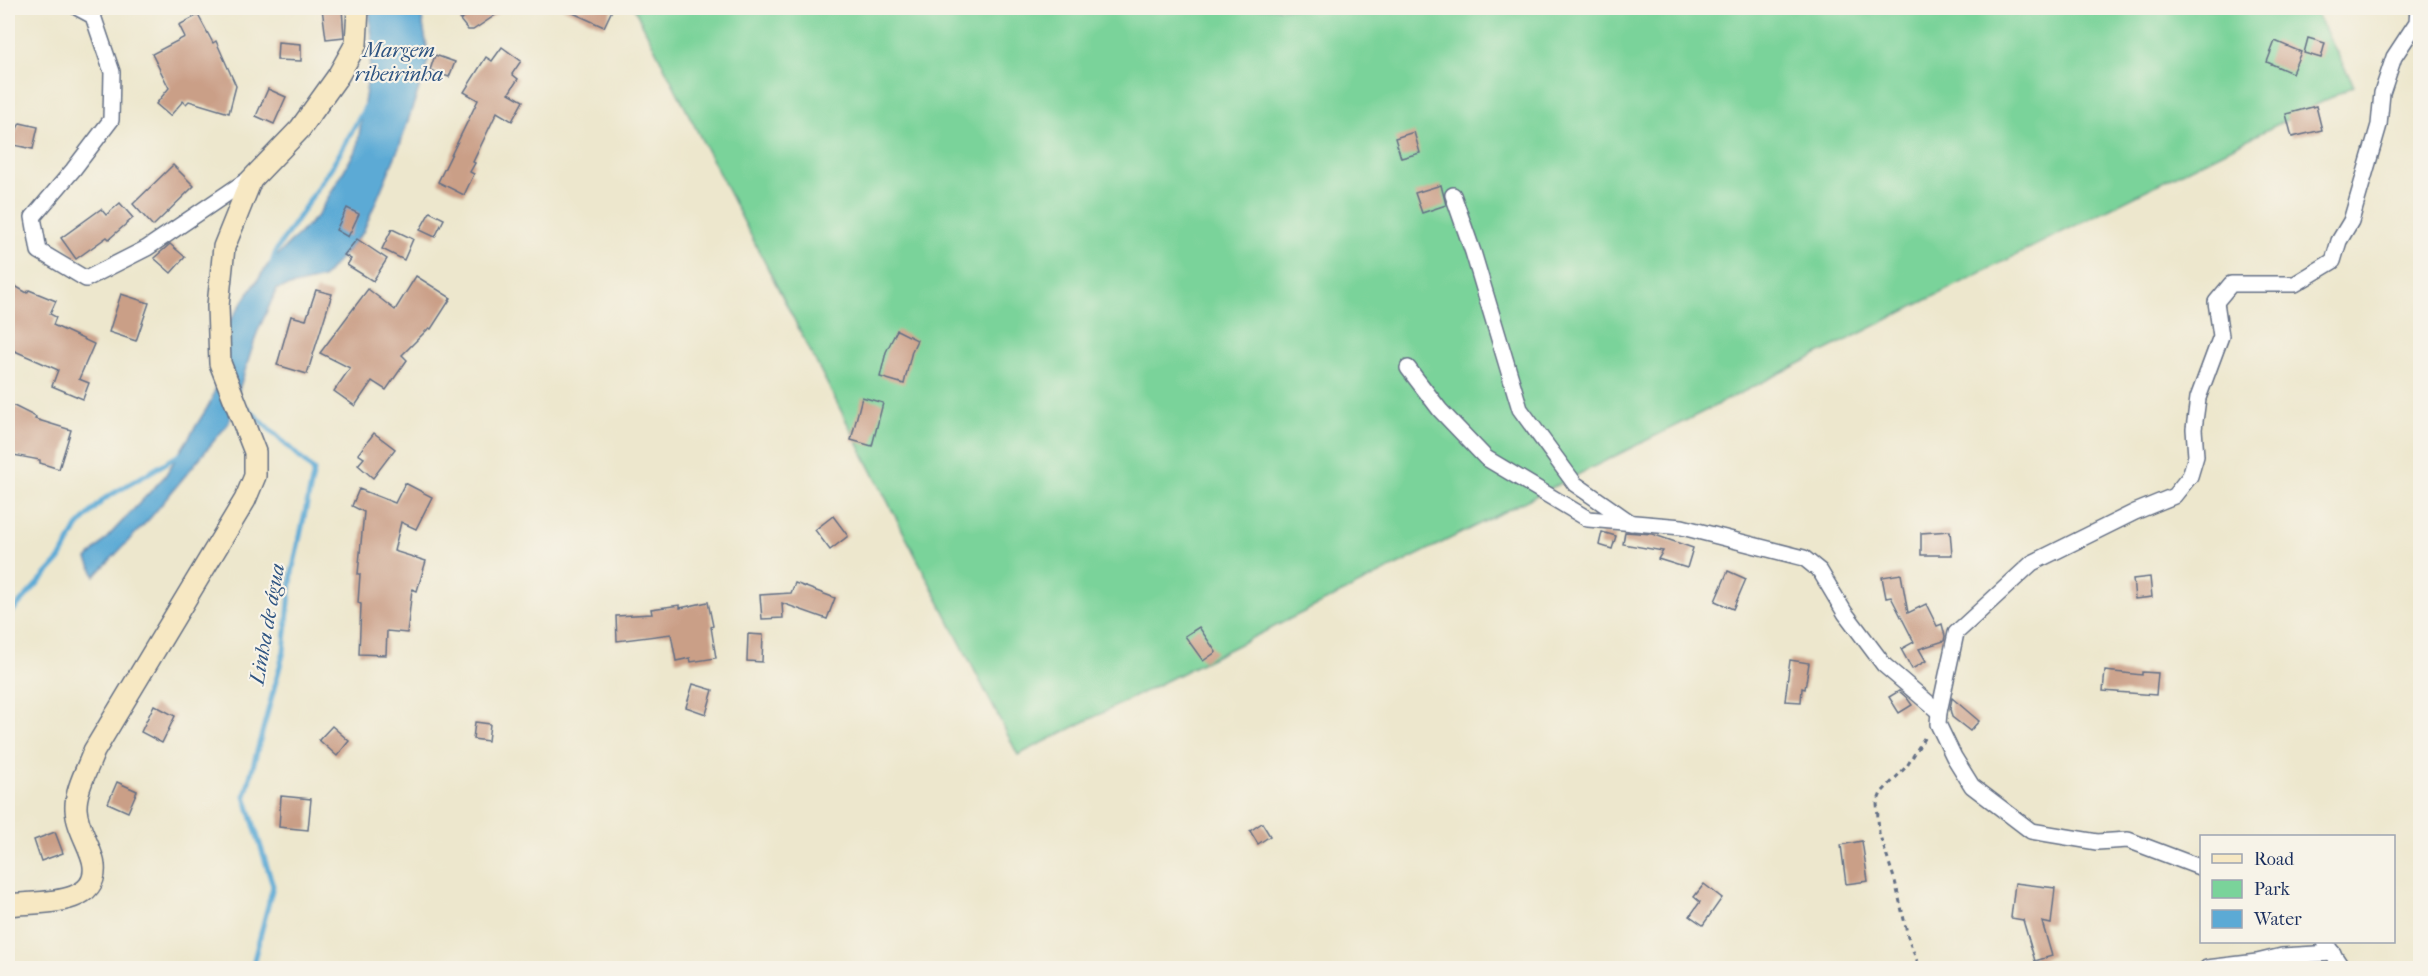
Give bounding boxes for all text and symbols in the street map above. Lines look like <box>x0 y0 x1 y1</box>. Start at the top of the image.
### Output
water label: Margem ribeirinha <box>355 38 443 86</box>
water label: Linha de água <box>244 562 289 688</box>
legend <box>2200 835 2395 943</box>
text: Road <box>2254 849 2294 870</box>
text: Park <box>2254 879 2291 900</box>
text: Water <box>2253 909 2302 930</box>

